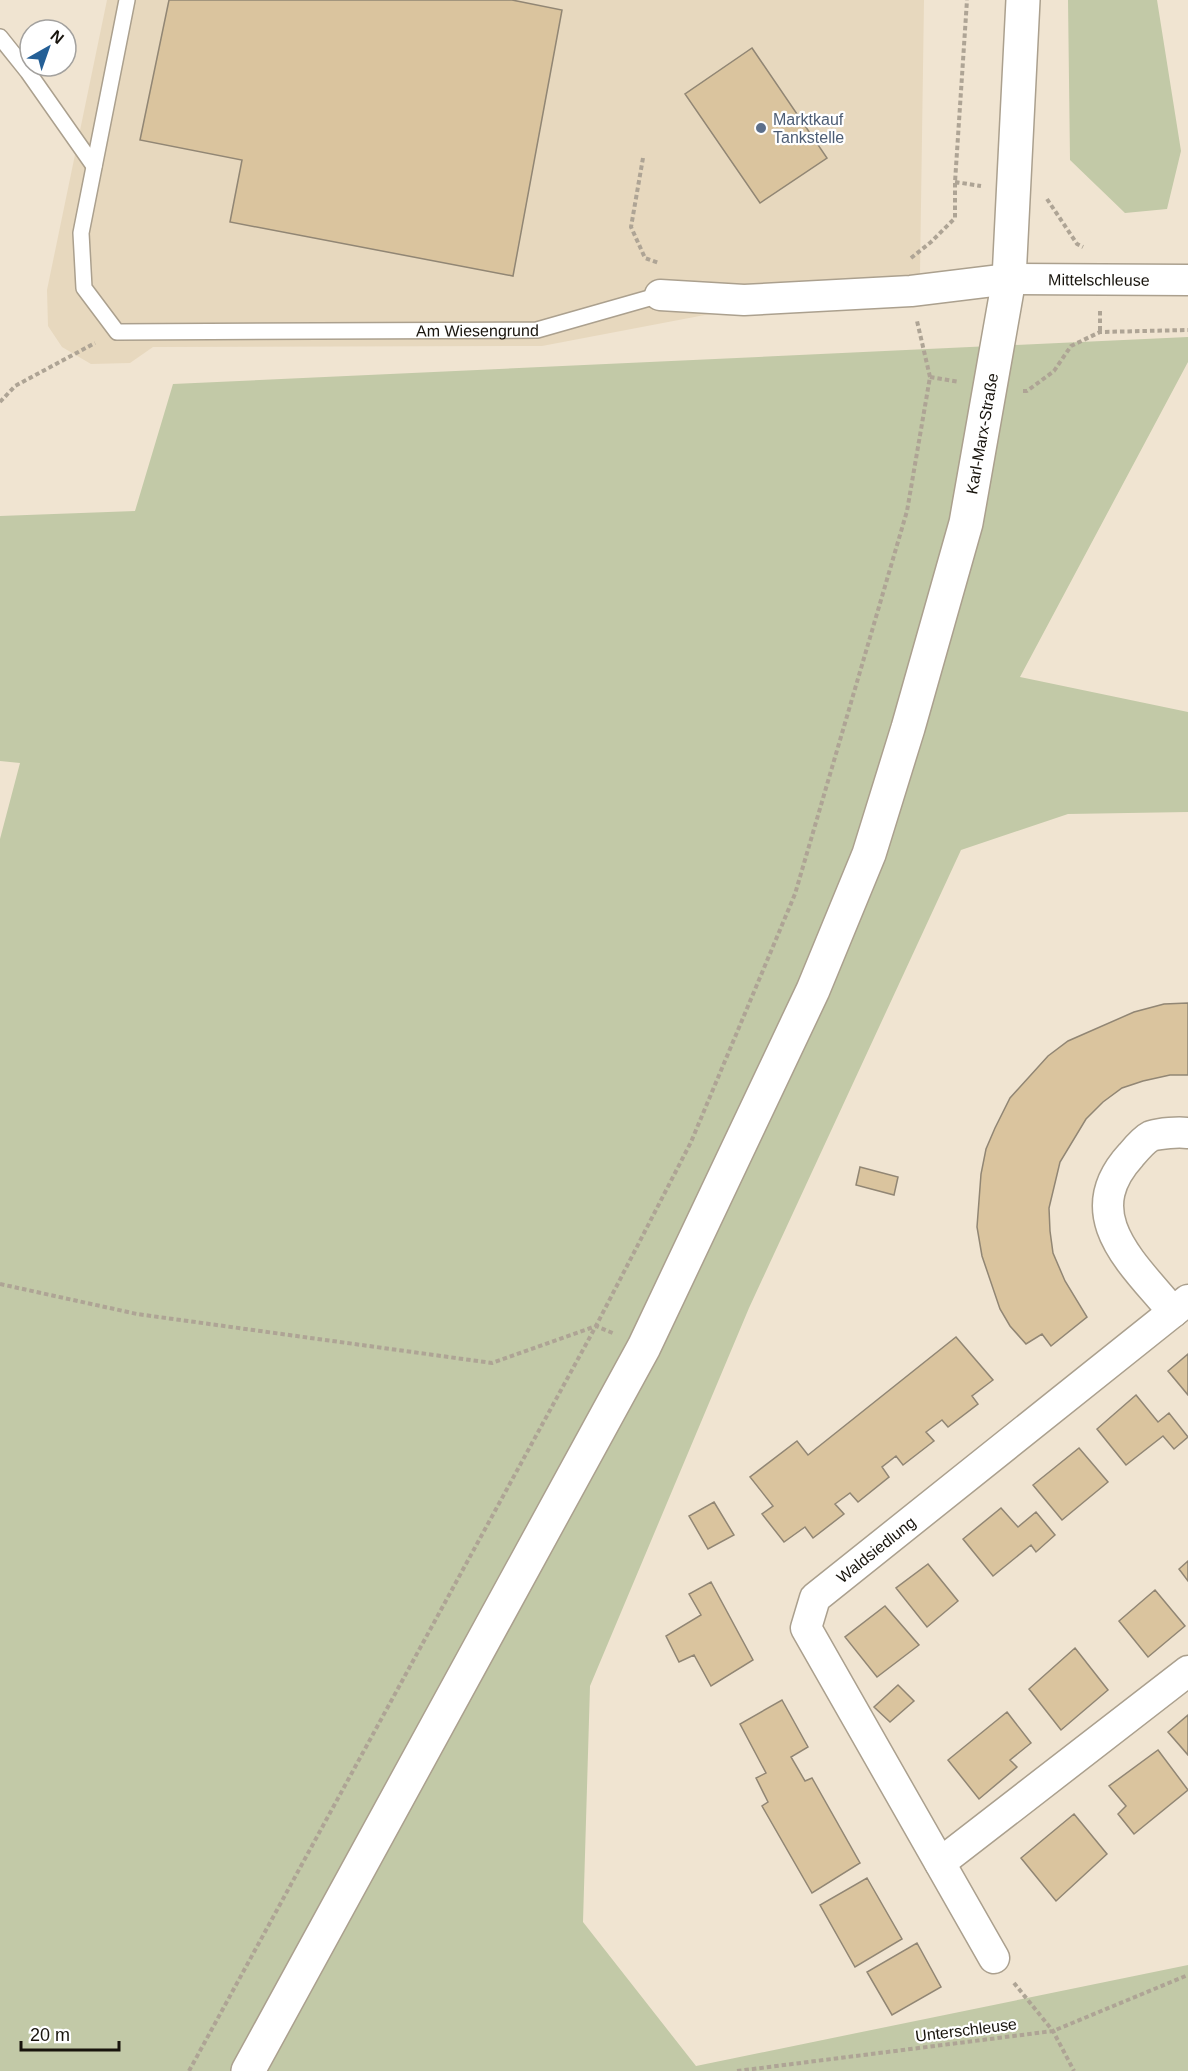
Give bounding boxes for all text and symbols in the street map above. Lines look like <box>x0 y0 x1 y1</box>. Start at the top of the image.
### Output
north arrow <box>18 18 78 78</box>
text: N <box>47 27 67 47</box>
place label: Marktkauf Tankstelle <box>773 111 844 146</box>
marker: Marktkauf Tankstelle <box>754 121 768 135</box>
street label: Mittelschleuse <box>1048 271 1150 288</box>
street label: Am Wiesengrund <box>416 321 539 339</box>
street label: Karl-Marx-Straße <box>963 372 1001 496</box>
street label: Waldsiedlung <box>833 1513 918 1586</box>
scale bar <box>21 2014 118 2052</box>
street label: Unterschleuse <box>914 2015 1018 2045</box>
text: 20 m <box>30 2025 70 2045</box>

